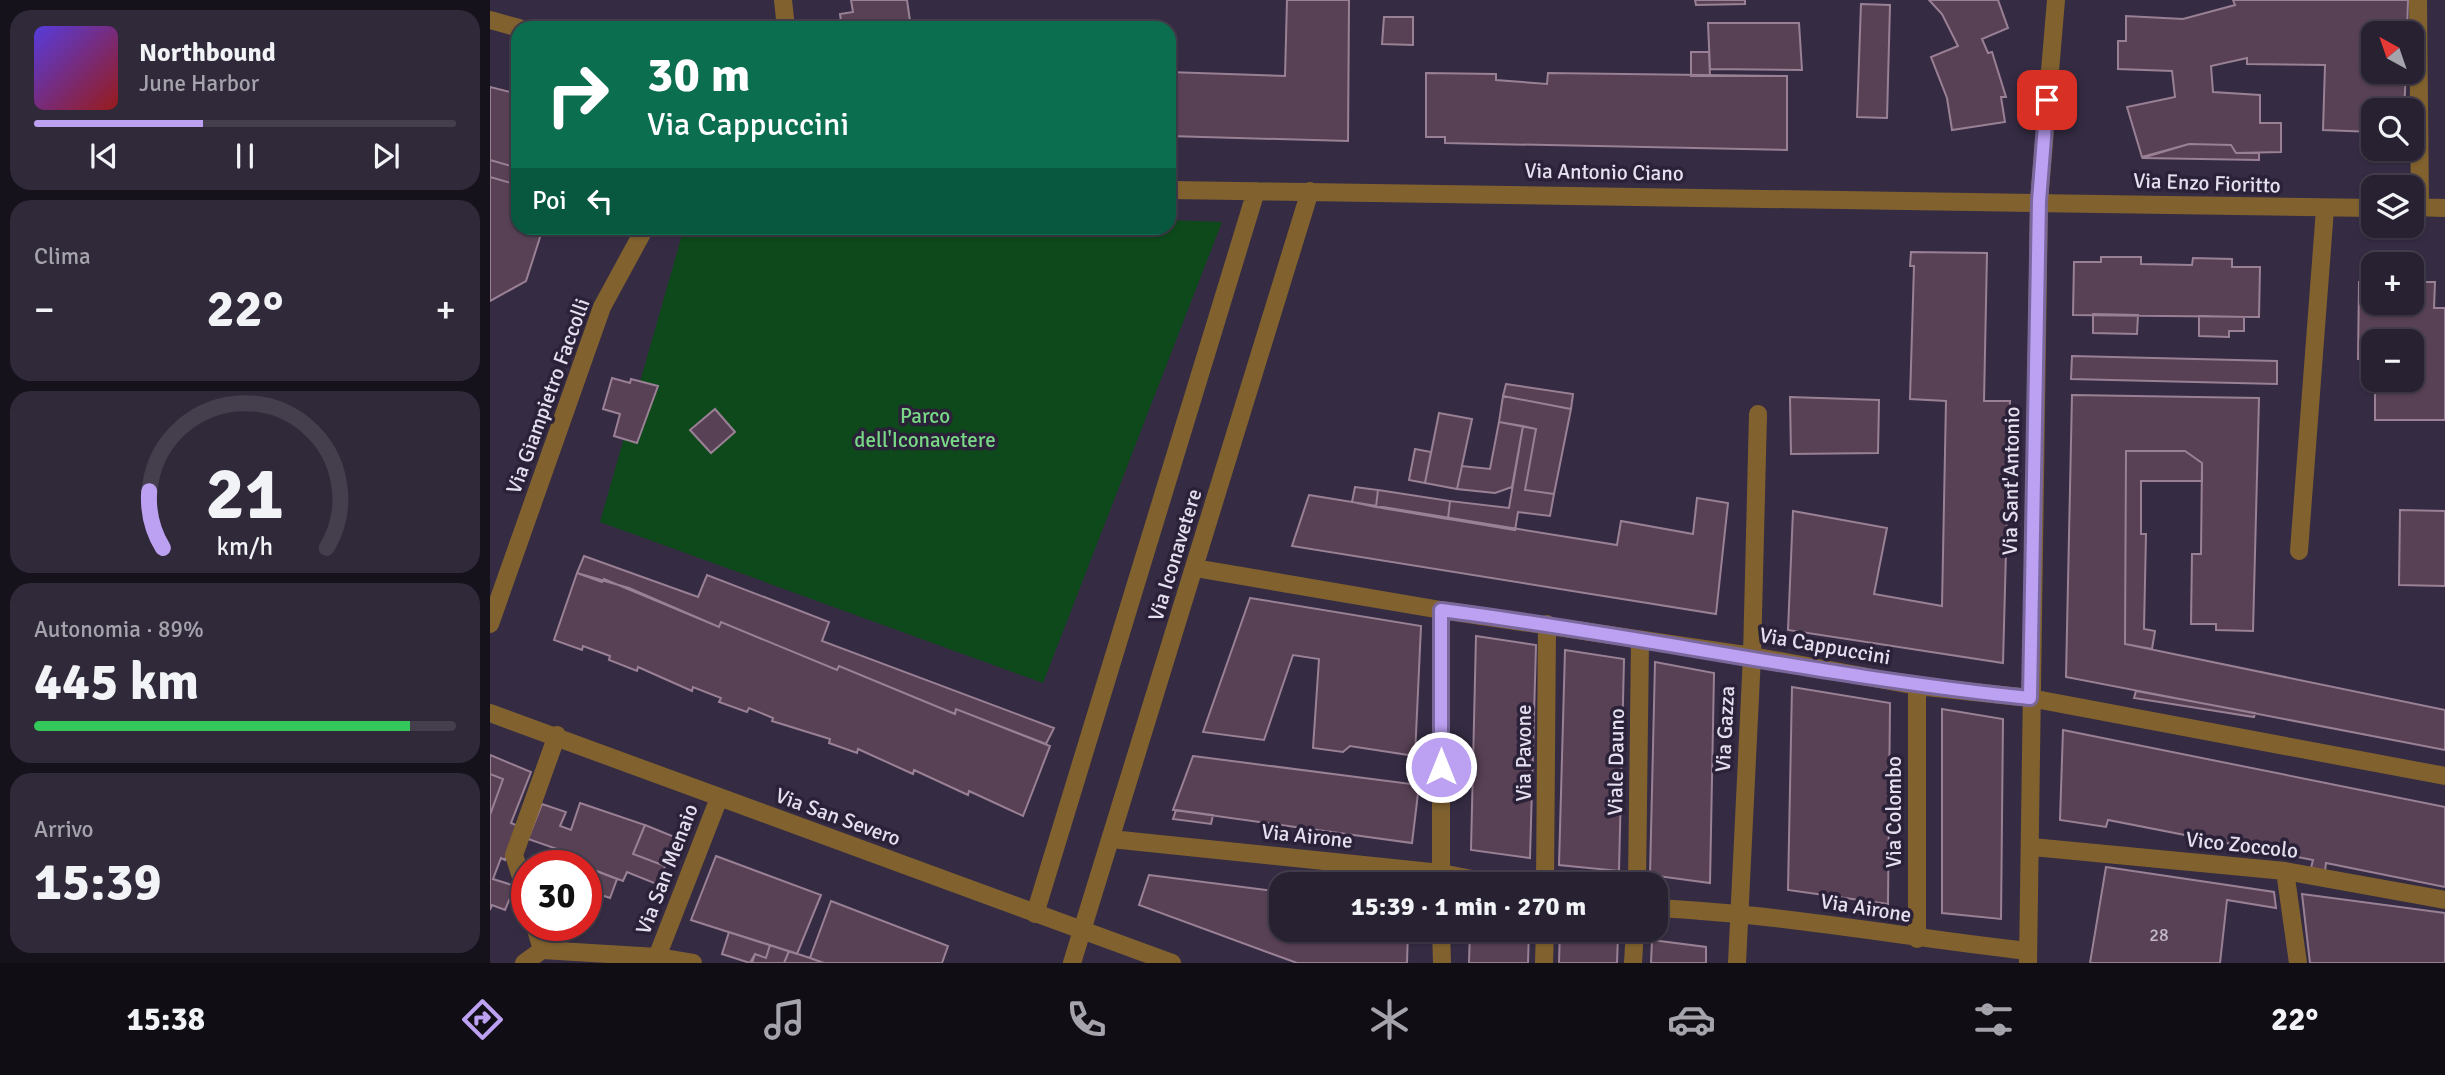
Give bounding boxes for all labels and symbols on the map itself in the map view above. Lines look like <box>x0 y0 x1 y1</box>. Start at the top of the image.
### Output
north arrow <box>2361 21 2424 84</box>
pin <box>2017 70 2077 130</box>
street label: Via Antonio Ciano <box>1524 158 1684 186</box>
street label: Via Enzo Fioritto <box>2133 167 2281 199</box>
street label: Via Giampietro Faccolli <box>501 295 595 497</box>
park label: Parco dell'Iconavetere <box>854 403 996 453</box>
street label: Via Sant'Antonio <box>1997 406 2025 556</box>
street label: Via Iconavetere <box>1143 486 1207 624</box>
street label: Via Cappuccini <box>1757 622 1893 670</box>
street label: Via Gazza <box>1710 685 1740 773</box>
street label: Via Pavone <box>1511 705 1537 801</box>
street label: Viale Dauno <box>1602 708 1630 816</box>
position arrow <box>1404 730 1478 804</box>
street label: Via Colombo <box>1881 756 1907 868</box>
street label: Via San Severo <box>772 782 904 852</box>
street label: Via San Menaio <box>630 800 704 938</box>
street label: Via Airone <box>1260 818 1354 854</box>
street label: Vico Zoccolo <box>2185 826 2299 864</box>
speed limit sign: 30 <box>511 850 602 941</box>
street label: Via Airone <box>1819 888 1913 928</box>
house number: 28 <box>2149 924 2169 946</box>

